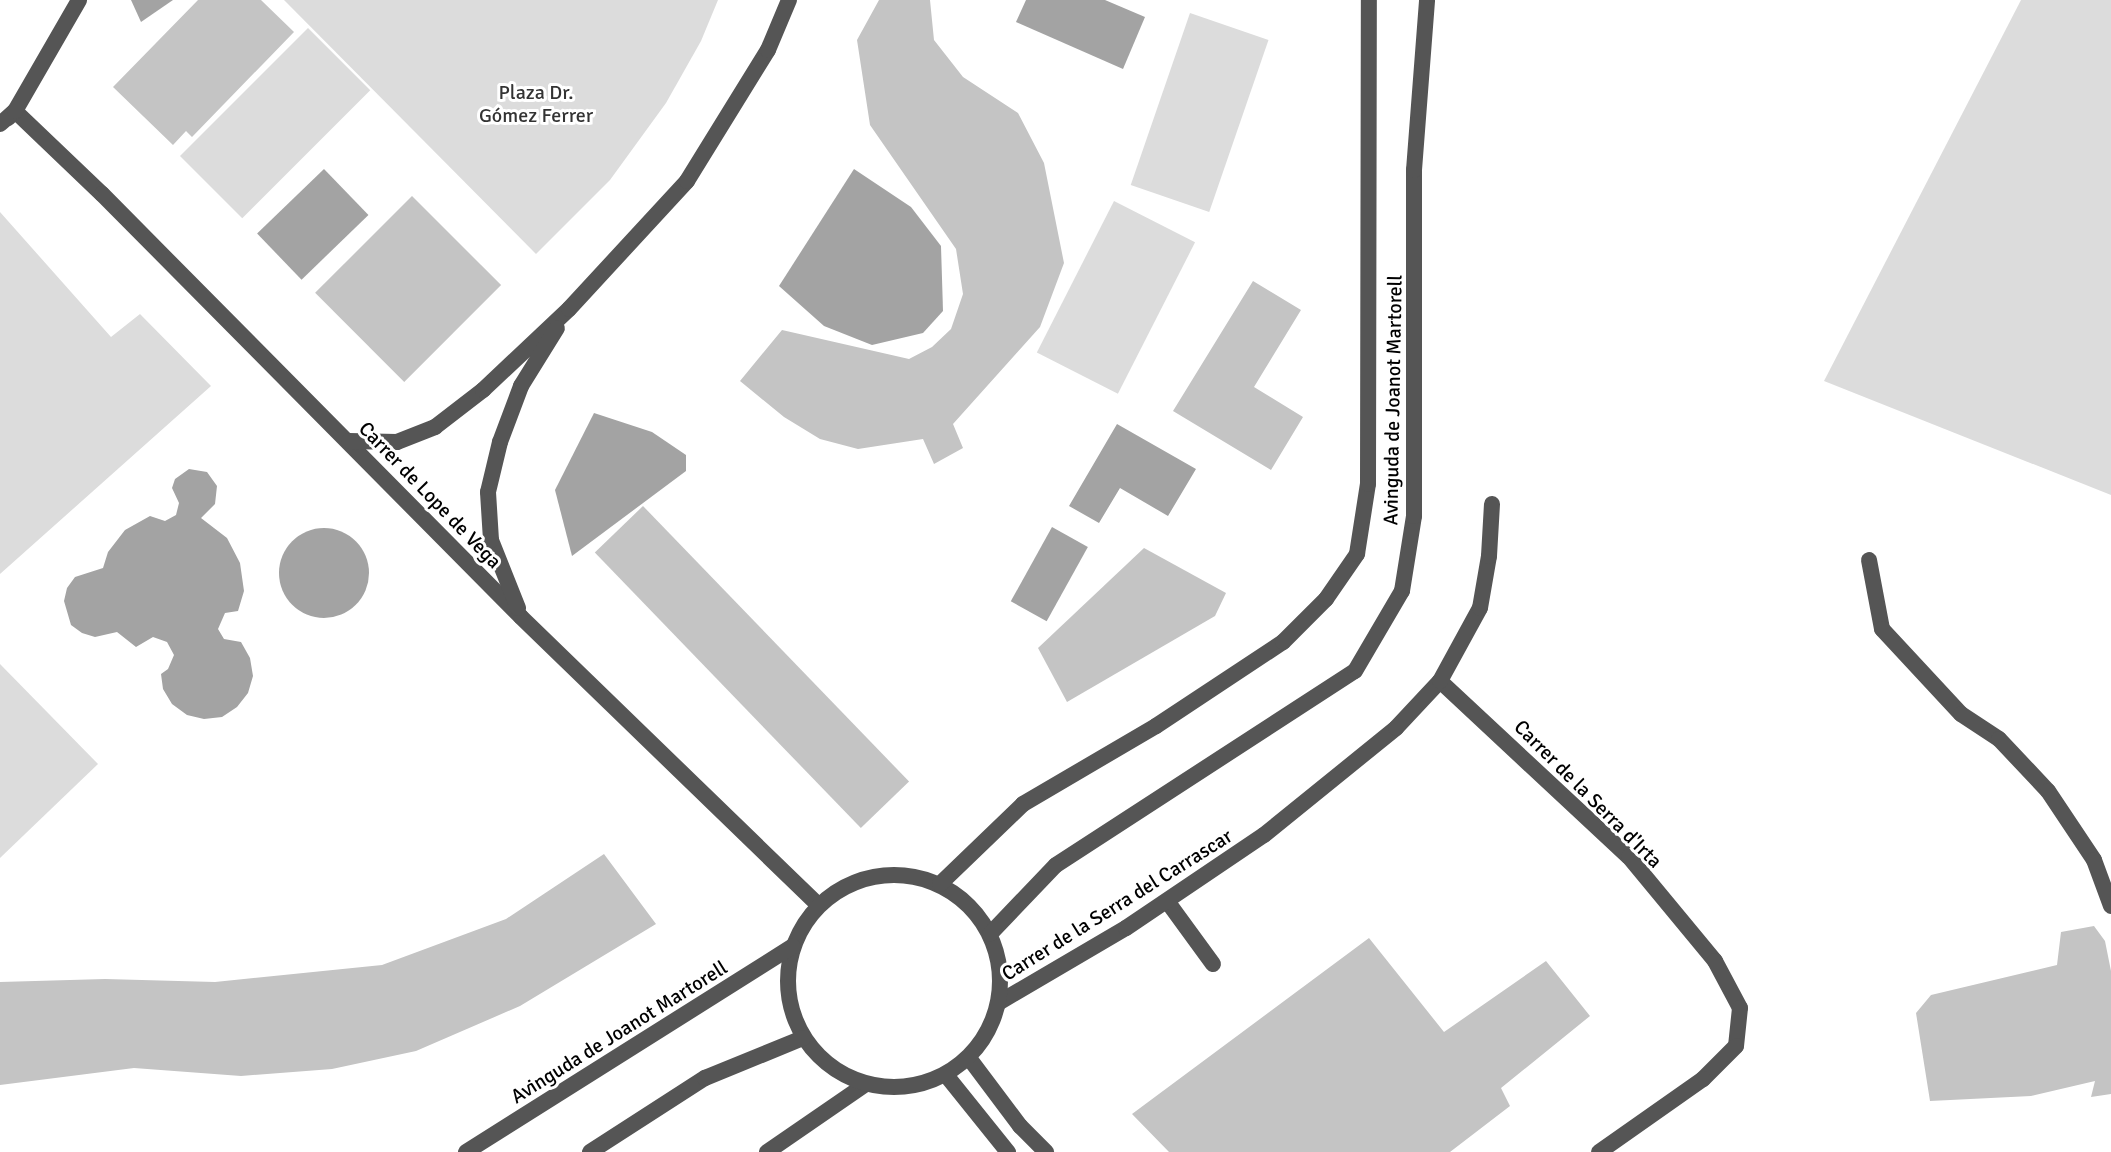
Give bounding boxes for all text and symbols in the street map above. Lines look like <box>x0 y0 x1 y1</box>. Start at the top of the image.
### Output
park label: Plaza Dr. Gómez Ferrer <box>479 81 593 128</box>
street label: Avinguda de Joanot Martorell <box>1379 275 1407 525</box>
street label: Carrer de Lope de Vega <box>354 417 506 573</box>
street label: Carrer de la Serra d'Irta <box>1509 715 1667 873</box>
street label: Carrer de la Serra del Carrascar <box>997 824 1237 986</box>
street label: Avinguda de Joanot Martorell <box>506 955 732 1109</box>

